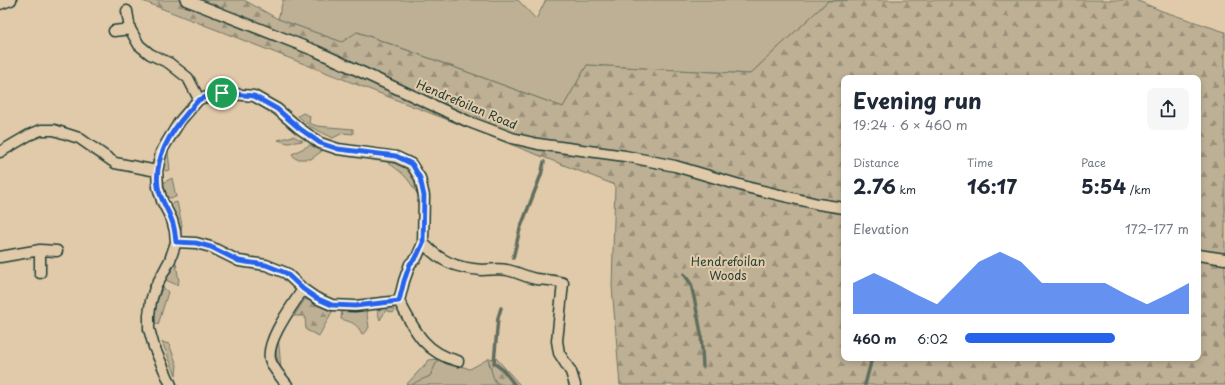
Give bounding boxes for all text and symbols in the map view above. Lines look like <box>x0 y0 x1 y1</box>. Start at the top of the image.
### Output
street label: Hendrefoilan Road <box>414 75 520 133</box>
pin <box>205 76 239 110</box>
icon: arrive <box>211 82 233 104</box>
text: Evening run <box>853 83 982 116</box>
button: share <box>1147 88 1189 130</box>
text: 19:24 · 6 × 460 m <box>853 115 968 134</box>
text: Distance <box>853 154 899 171</box>
text: Time <box>967 154 993 171</box>
text: Pace <box>1081 154 1106 171</box>
text: 2.76 <box>853 171 896 201</box>
text: 16:17 <box>967 171 1017 201</box>
text: 5:54 <box>1081 171 1126 201</box>
text: km <box>896 181 916 198</box>
text: /km <box>1126 181 1151 198</box>
text: Elevation <box>853 219 909 238</box>
text: 172–177 m <box>1125 219 1189 238</box>
park label: Hendrefoilan Woods <box>691 252 765 284</box>
text: 460 m <box>853 329 896 348</box>
text: 6:02 <box>917 329 948 348</box>

